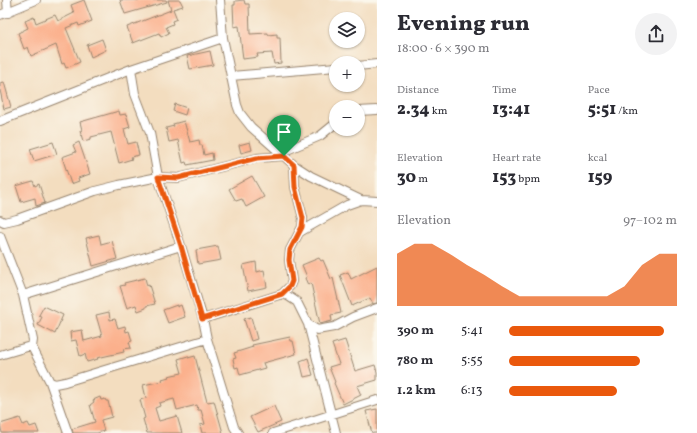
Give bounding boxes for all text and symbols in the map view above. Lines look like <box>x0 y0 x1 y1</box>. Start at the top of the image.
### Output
text: Evening run <box>397 9 530 40</box>
map controls <box>329 12 365 136</box>
button: layers <box>329 12 365 48</box>
button: share <box>635 13 677 55</box>
text: 18:00 · 6 × 390 m <box>397 40 490 58</box>
button: + <box>329 56 365 92</box>
text: Distance <box>397 83 439 98</box>
text: Time <box>492 83 516 98</box>
text: Pace <box>588 83 610 98</box>
text: 2.34 <box>397 98 430 121</box>
text: 13:41 <box>492 98 530 121</box>
text: 5:51 <box>588 98 616 121</box>
button: − <box>329 100 365 136</box>
text: km <box>430 104 448 119</box>
text: /km <box>616 104 638 119</box>
pin <box>267 115 301 156</box>
icon: arrive <box>273 121 295 143</box>
text: Elevation <box>397 151 443 166</box>
text: Heart rate <box>492 151 541 166</box>
text: kcal <box>588 151 607 166</box>
text: 30 <box>397 166 416 189</box>
text: 153 <box>492 166 516 189</box>
text: 159 <box>588 166 612 189</box>
text: m <box>416 172 428 187</box>
text: bpm <box>516 172 540 187</box>
text: Elevation <box>397 212 451 230</box>
text: 97–102 m <box>623 212 677 230</box>
text: 390 m <box>397 322 434 340</box>
text: 5:41 <box>461 322 483 340</box>
text: 780 m <box>397 352 433 370</box>
text: 5:55 <box>461 352 483 370</box>
text: 1.2 km <box>397 382 436 400</box>
text: 6:13 <box>461 382 482 400</box>

